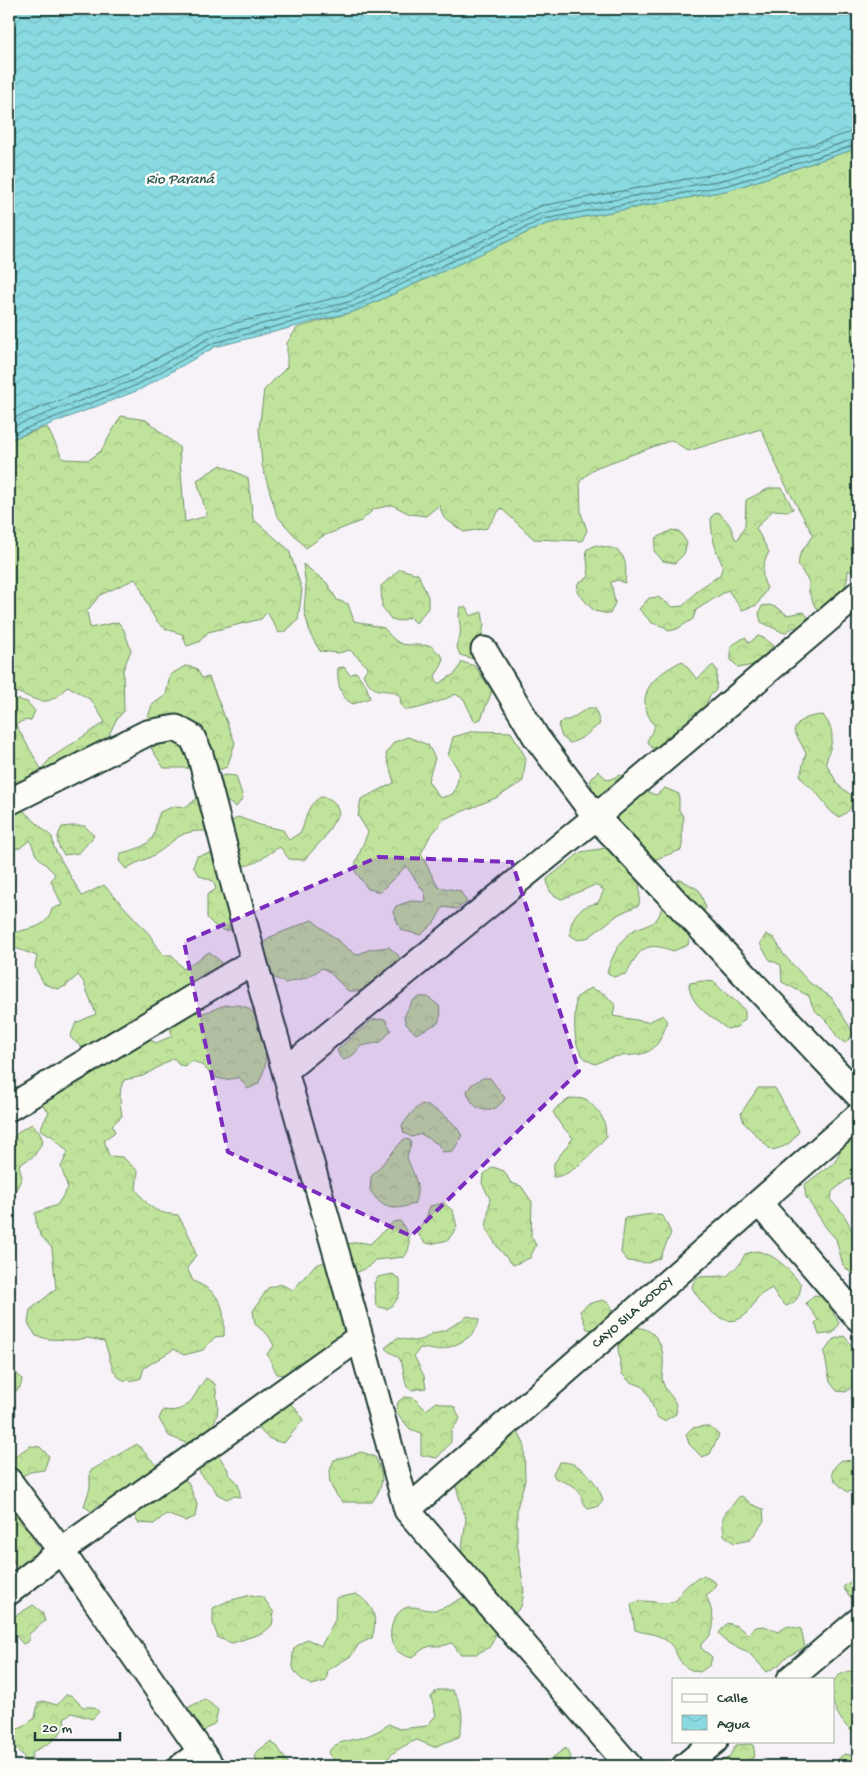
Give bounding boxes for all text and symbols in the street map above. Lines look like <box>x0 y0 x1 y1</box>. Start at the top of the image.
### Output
water label: Rio Paraná <box>146 171 216 189</box>
street label: CAYO SILA GODOY <box>589 1273 677 1353</box>
legend <box>672 1678 834 1742</box>
text: Calle <box>717 1690 748 1708</box>
scale bar <box>35 1710 120 1742</box>
text: Agua <box>717 1716 750 1734</box>
text: 20 m <box>42 1720 72 1738</box>

